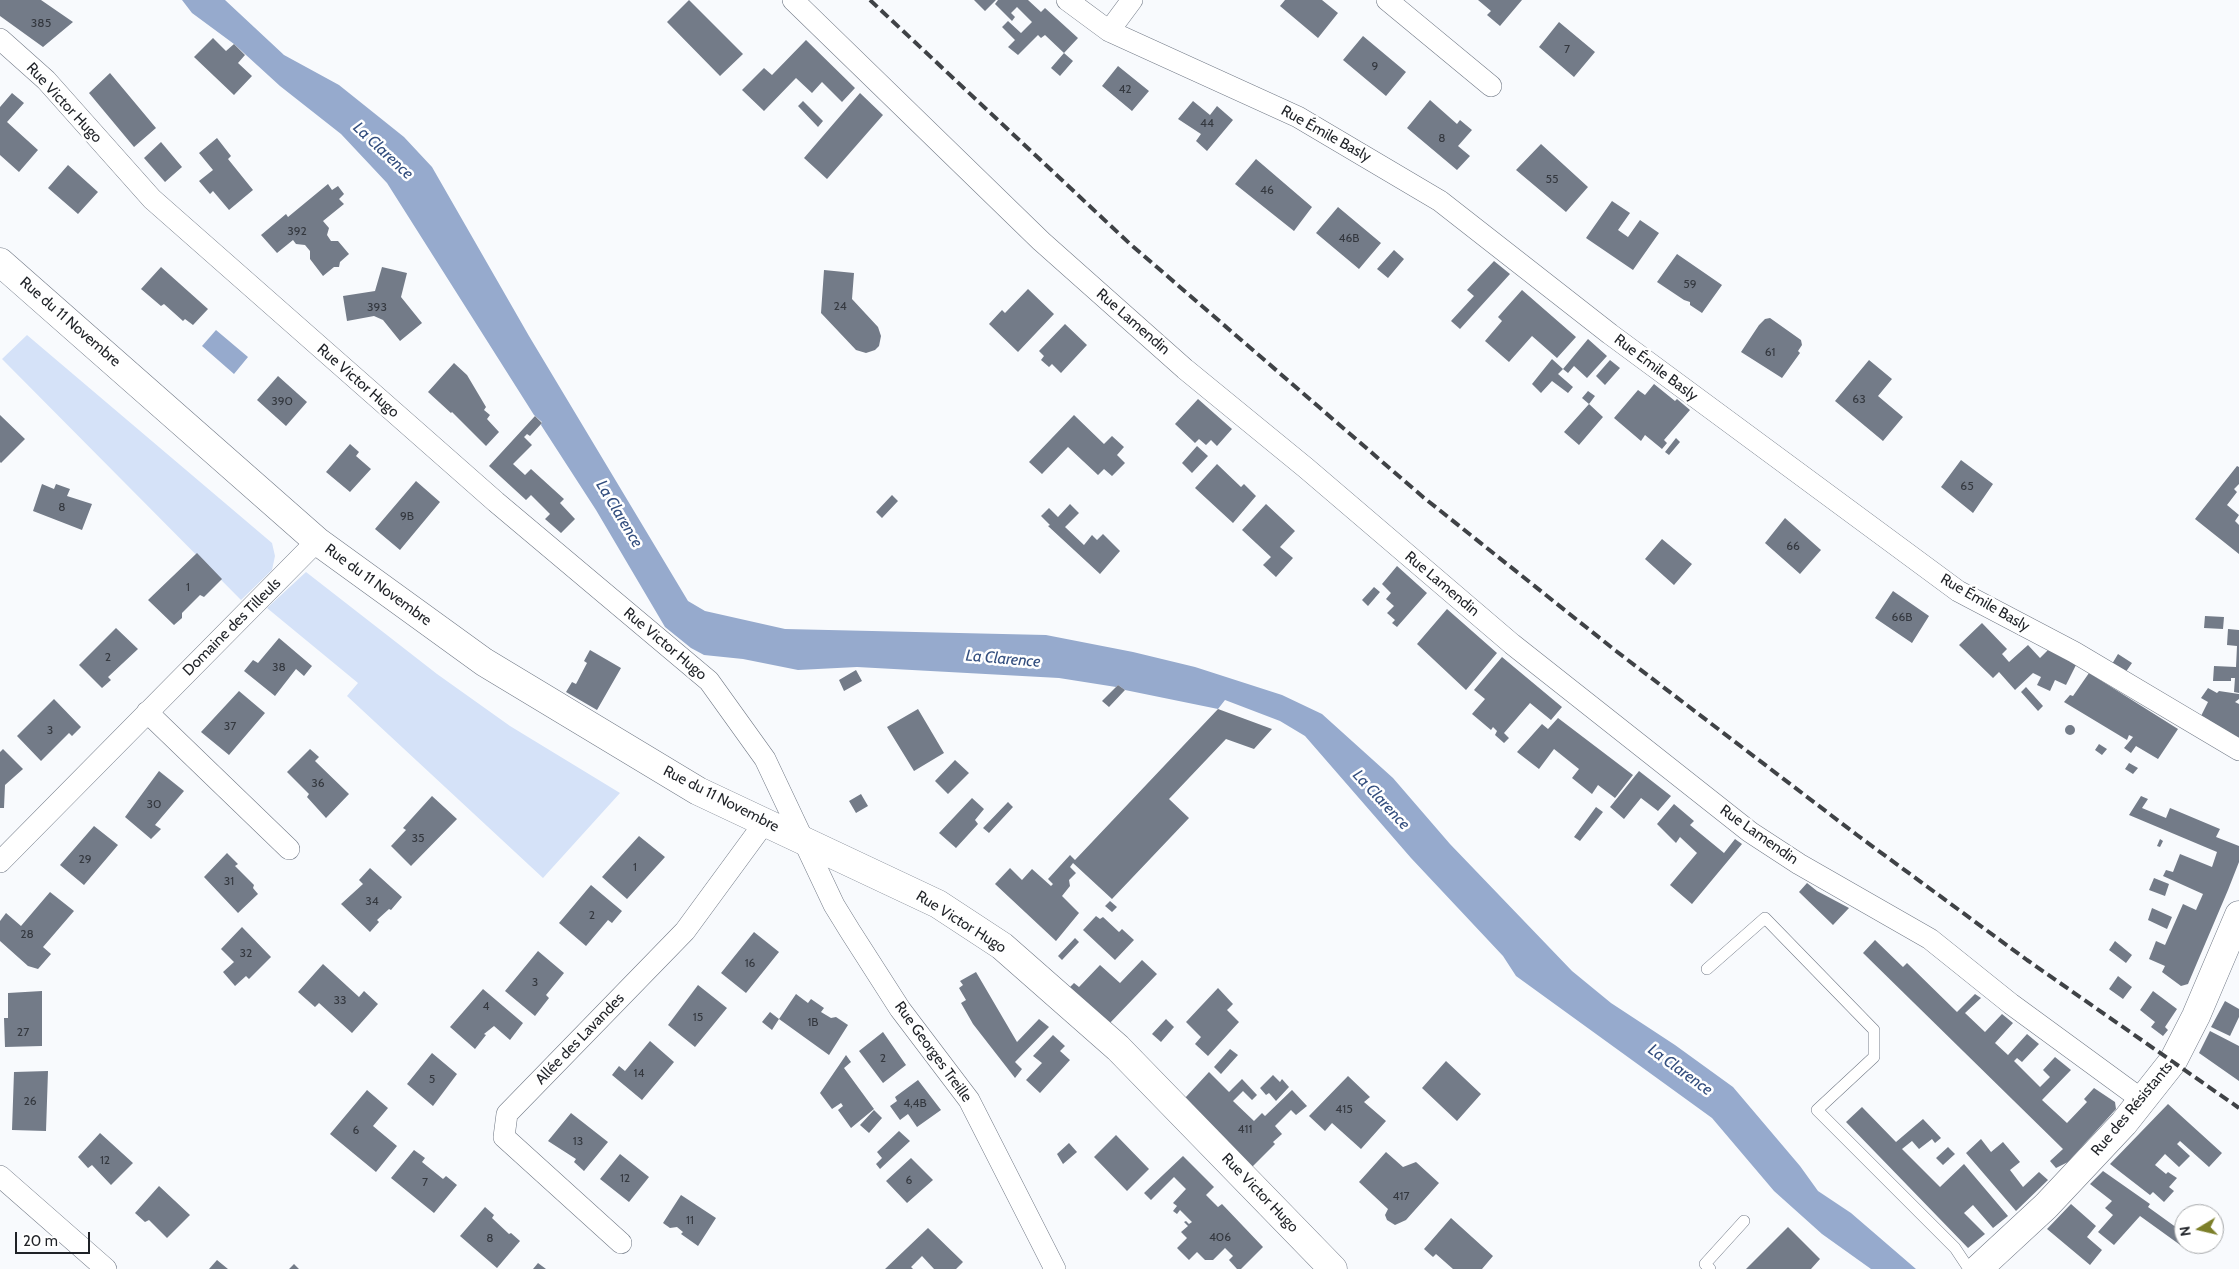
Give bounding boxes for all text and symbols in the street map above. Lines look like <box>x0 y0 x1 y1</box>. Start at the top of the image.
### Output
house number: 385 <box>31 16 51 30</box>
house number: 7 <box>1564 42 1570 56</box>
street label: Rue Victor Hugo <box>22 59 106 147</box>
house number: 9 <box>1372 59 1378 73</box>
house number: 42 <box>1118 82 1132 96</box>
street label: Rue Émile Basly <box>1278 102 1374 166</box>
house number: 44 <box>1200 116 1214 130</box>
water label: La Clarence <box>349 118 417 184</box>
house number: 8 <box>1438 131 1446 145</box>
house number: 55 <box>1546 172 1558 186</box>
house number: 46 <box>1260 183 1274 197</box>
house number: 392 <box>287 224 307 238</box>
house number: 46B <box>1339 231 1359 245</box>
street label: Rue du 11 Novembre <box>16 273 124 371</box>
house number: 59 <box>1683 277 1697 291</box>
street label: Rue Lamendin <box>1093 285 1173 359</box>
house number: 24 <box>833 299 847 313</box>
house number: 393 <box>367 300 387 314</box>
street label: Rue Émile Basly <box>1611 331 1701 405</box>
street label: Rue Victor Hugo <box>313 340 403 422</box>
house number: 61 <box>1765 345 1775 359</box>
house number: 63 <box>1852 392 1866 406</box>
house number: 390 <box>271 394 293 408</box>
water label: La Clarence <box>591 477 647 551</box>
house number: 65 <box>1960 479 1974 493</box>
house number: 8 <box>58 500 66 514</box>
house number: 9B <box>400 509 414 523</box>
house number: 66 <box>1786 539 1800 553</box>
street label: Rue du 11 Novembre <box>321 540 435 630</box>
street label: Rue Lamendin <box>1401 548 1483 620</box>
street label: Rue Émile Basly <box>1937 570 2033 636</box>
street label: Domaine des Tilleuls <box>179 574 285 680</box>
house number: 1 <box>186 580 190 594</box>
street label: Rue Victor Hugo <box>620 604 710 684</box>
house number: 66B <box>1892 610 1912 624</box>
water label: La Clarence <box>965 646 1041 672</box>
house number: 2 <box>105 650 111 664</box>
house number: 38 <box>272 660 286 674</box>
house number: 37 <box>224 719 236 733</box>
house number: 3 <box>47 723 53 737</box>
street label: Rue du 11 Novembre <box>660 762 782 836</box>
water label: La Clarence <box>1348 766 1414 834</box>
house number: 36 <box>311 776 325 790</box>
house number: 30 <box>147 797 161 811</box>
street label: Rue Lamendin <box>1716 801 1802 869</box>
house number: 35 <box>412 831 424 845</box>
house number: 29 <box>78 852 92 866</box>
house number: 1 <box>633 860 637 874</box>
house number: 31 <box>224 874 234 888</box>
street label: Rue Victor Hugo <box>913 887 1009 957</box>
house number: 34 <box>365 894 379 908</box>
house number: 2 <box>589 908 595 922</box>
house number: 28 <box>20 927 34 941</box>
house number: 32 <box>240 946 252 960</box>
house number: 16 <box>745 956 755 970</box>
house number: 3 <box>532 975 538 989</box>
street label: Allée des Lavandes <box>532 990 628 1088</box>
house number: 33 <box>334 993 346 1007</box>
street label: Rue Georges Treille <box>890 998 976 1106</box>
house number: 4 <box>483 999 489 1013</box>
house number: 15 <box>693 1010 703 1024</box>
house number: 1B <box>807 1015 819 1029</box>
house number: 27 <box>17 1025 29 1039</box>
water label: La Clarence <box>1644 1040 1716 1100</box>
house number: 2 <box>880 1051 886 1065</box>
street label: Rue des Résistants <box>2087 1058 2177 1160</box>
house number: 14 <box>634 1066 644 1080</box>
house number: 5 <box>429 1072 435 1086</box>
house number: 26 <box>23 1094 37 1108</box>
house number: 4,4B <box>903 1096 927 1110</box>
house number: 415 <box>1335 1102 1353 1116</box>
house number: 411 <box>1238 1122 1252 1136</box>
house number: 6 <box>353 1123 359 1137</box>
house number: 13 <box>573 1134 583 1148</box>
street label: Rue Victor Hugo <box>1218 1150 1302 1236</box>
house number: 12 <box>100 1153 110 1167</box>
house number: 12 <box>620 1171 630 1185</box>
house number: 6 <box>906 1173 912 1187</box>
house number: 7 <box>422 1175 428 1189</box>
house number: 417 <box>1393 1189 1409 1203</box>
north arrow <box>2174 1204 2224 1254</box>
house number: 11 <box>686 1213 694 1227</box>
scale bar <box>18 1222 92 1254</box>
text: N <box>2176 1225 2195 1237</box>
house number: 406 <box>1209 1230 1231 1244</box>
house number: 8 <box>486 1231 494 1245</box>
text: 20 m <box>23 1232 58 1250</box>

